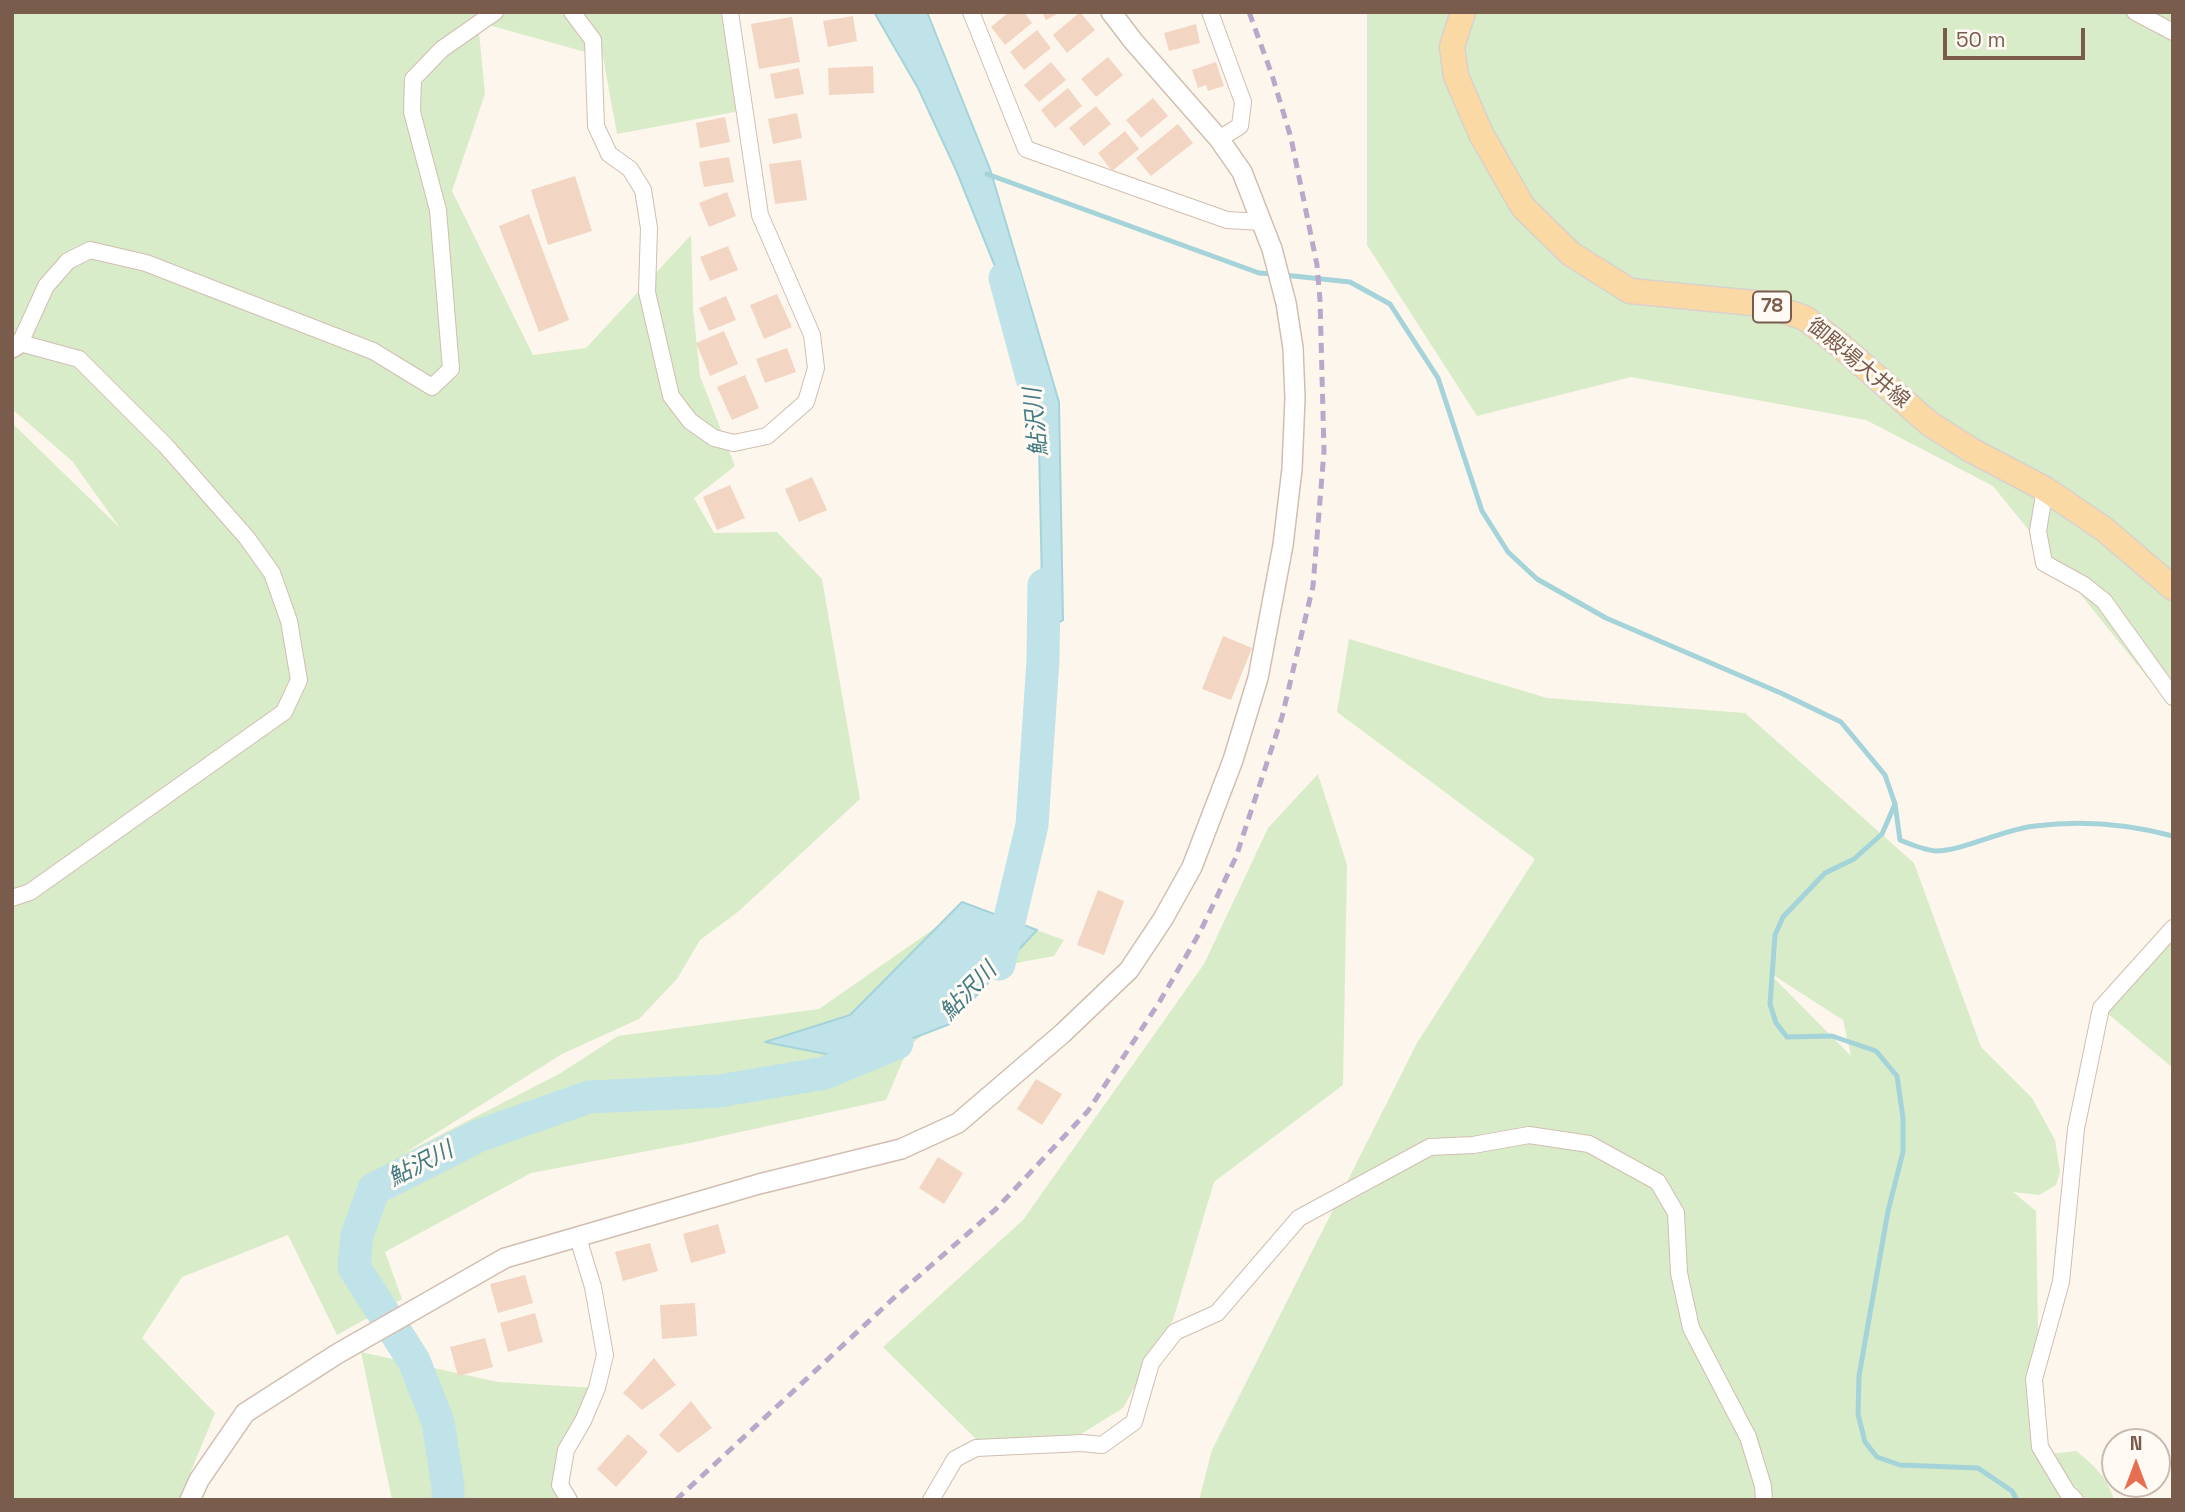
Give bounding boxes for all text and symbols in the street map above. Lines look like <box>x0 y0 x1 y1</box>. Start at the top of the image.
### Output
scale bar <box>1947 14 2089 58</box>
text: 50 m <box>1956 26 2006 53</box>
road number: 78 <box>1753 292 1791 322</box>
street label: 御殿場大井線 <box>1802 314 1914 414</box>
water label: 鮎沢川 <box>1020 386 1054 458</box>
water label: 鮎沢川 <box>935 958 1003 1026</box>
water label: 鮎沢川 <box>384 1137 458 1193</box>
north arrow <box>2101 1428 2171 1498</box>
text: N <box>2130 1431 2142 1456</box>

